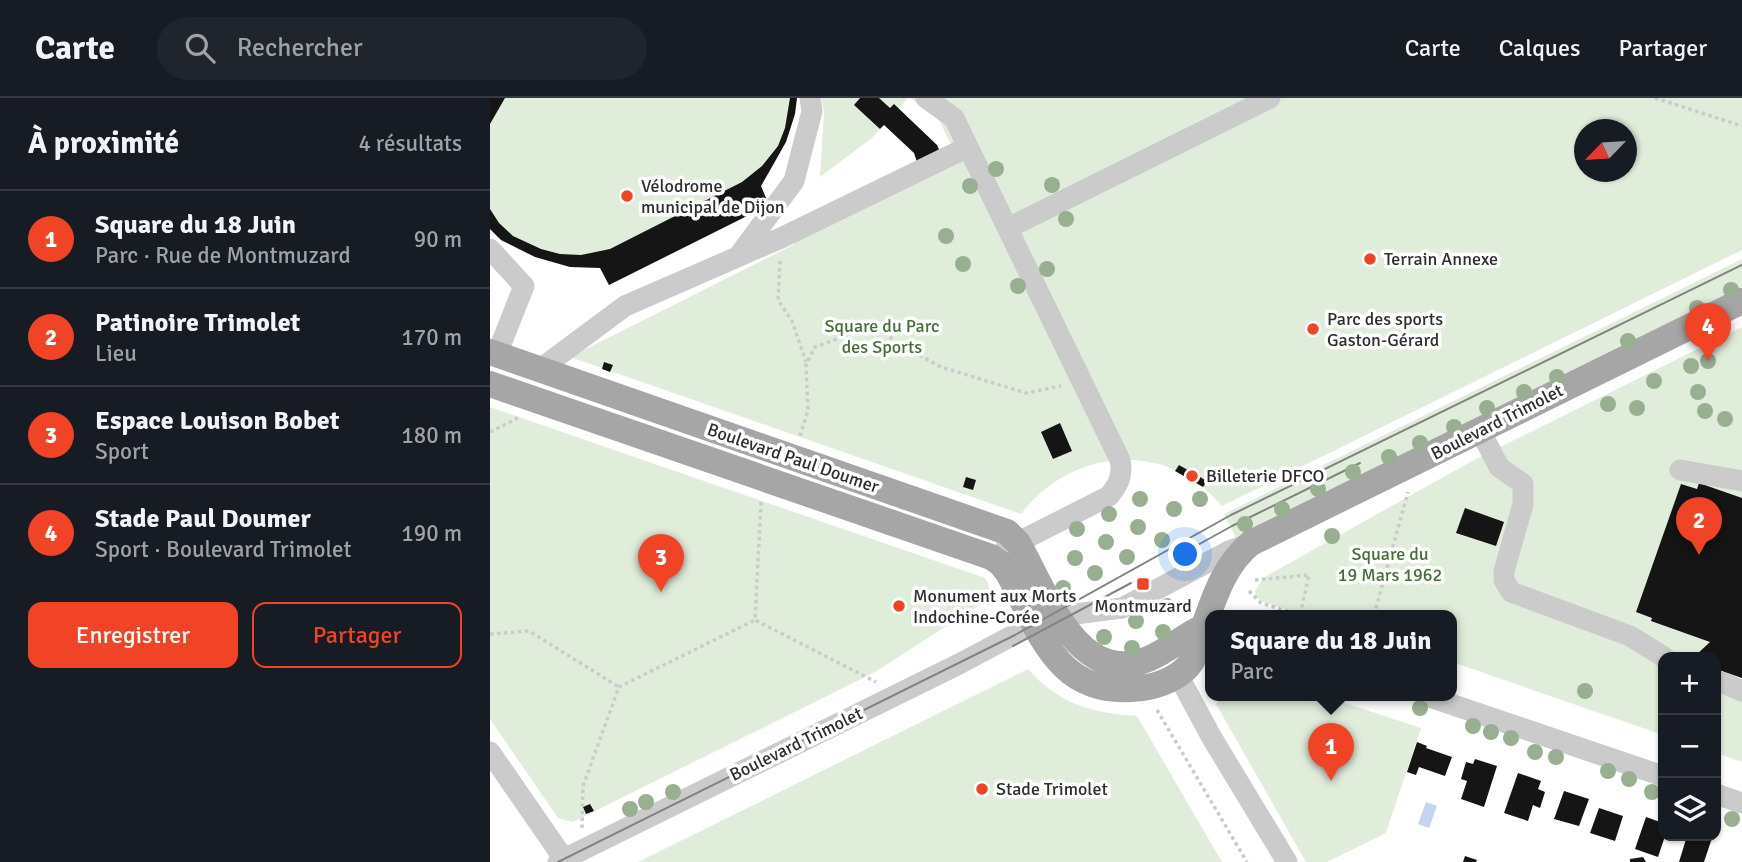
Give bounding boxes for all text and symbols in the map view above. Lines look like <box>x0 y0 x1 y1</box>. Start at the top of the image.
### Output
search box <box>157 17 647 80</box>
text: Carte <box>35 28 115 69</box>
icon: search <box>181 29 219 67</box>
text: Rechercher <box>237 32 363 64</box>
text: Carte <box>1405 33 1461 63</box>
text: Calques <box>1499 33 1580 63</box>
text: Partager <box>1618 33 1707 63</box>
north arrow <box>1574 119 1637 182</box>
text: À proximité <box>28 125 179 162</box>
text: 4 résultats <box>358 129 462 158</box>
place label: Vélodrome municipal de Dijon <box>641 175 785 218</box>
marker: Vélodrome municipal de Dijon <box>619 188 635 204</box>
text: Square du 18 Juin <box>95 209 296 241</box>
text: 1 <box>45 225 57 254</box>
text: 90 m <box>414 225 462 254</box>
text: Parc · Rue de Montmuzard <box>95 241 351 270</box>
place label: Terrain Annexe <box>1384 248 1498 270</box>
marker: Terrain Annexe <box>1362 251 1378 267</box>
pin: 4 <box>1685 303 1731 361</box>
text: Patinoire Trimolet <box>95 307 300 339</box>
place label: Parc des sports Gaston-Gérard <box>1327 308 1443 351</box>
park label: Square du Parc des Sports <box>825 315 939 358</box>
marker: Parc des sports Gaston-Gérard <box>1305 321 1321 337</box>
text: 2 <box>45 323 57 352</box>
text: 170 m <box>401 323 462 352</box>
text: Lieu <box>95 339 137 368</box>
street label: Boulevard Trimolet <box>1427 379 1567 465</box>
text: Espace Louison Bobet <box>95 405 339 437</box>
street label: Boulevard Paul Doumer <box>704 418 882 498</box>
text: 3 <box>45 421 57 450</box>
text: 180 m <box>401 421 462 450</box>
text: Sport <box>95 437 149 466</box>
place label: Billeterie DFCO <box>1206 465 1324 487</box>
marker: Billeterie DFCO <box>1184 468 1200 484</box>
pin: 2 <box>1676 497 1722 555</box>
text: Stade Paul Doumer <box>95 503 311 535</box>
text: 4 <box>45 519 57 548</box>
text: 190 m <box>401 519 462 548</box>
pin: 3 <box>638 534 684 592</box>
text: Sport · Boulevard Trimolet <box>95 535 352 564</box>
your location <box>1168 537 1202 571</box>
park label: Square du 19 Mars 1962 <box>1338 543 1442 586</box>
marker: Montmuzard <box>1135 576 1151 592</box>
place label: Monument aux Morts Indochine-Corée <box>913 585 1076 628</box>
place label: Montmuzard <box>1094 595 1192 617</box>
marker: Monument aux Morts Indochine-Corée <box>891 598 907 614</box>
button: Enregistrer <box>28 602 238 668</box>
button: Partager <box>252 602 462 668</box>
popup <box>1205 610 1457 701</box>
text: Square du 18 Juin <box>1231 625 1431 657</box>
map controls <box>1658 652 1721 841</box>
button: + <box>1658 652 1721 715</box>
text: Parc <box>1231 657 1274 686</box>
street label: Boulevard Trimolet <box>726 702 866 786</box>
button: − <box>1658 715 1721 778</box>
pin: 1 <box>1308 723 1354 781</box>
place label: Stade Trimolet <box>996 778 1108 800</box>
button: layers <box>1658 778 1721 841</box>
marker: Stade Trimolet <box>974 781 990 797</box>

